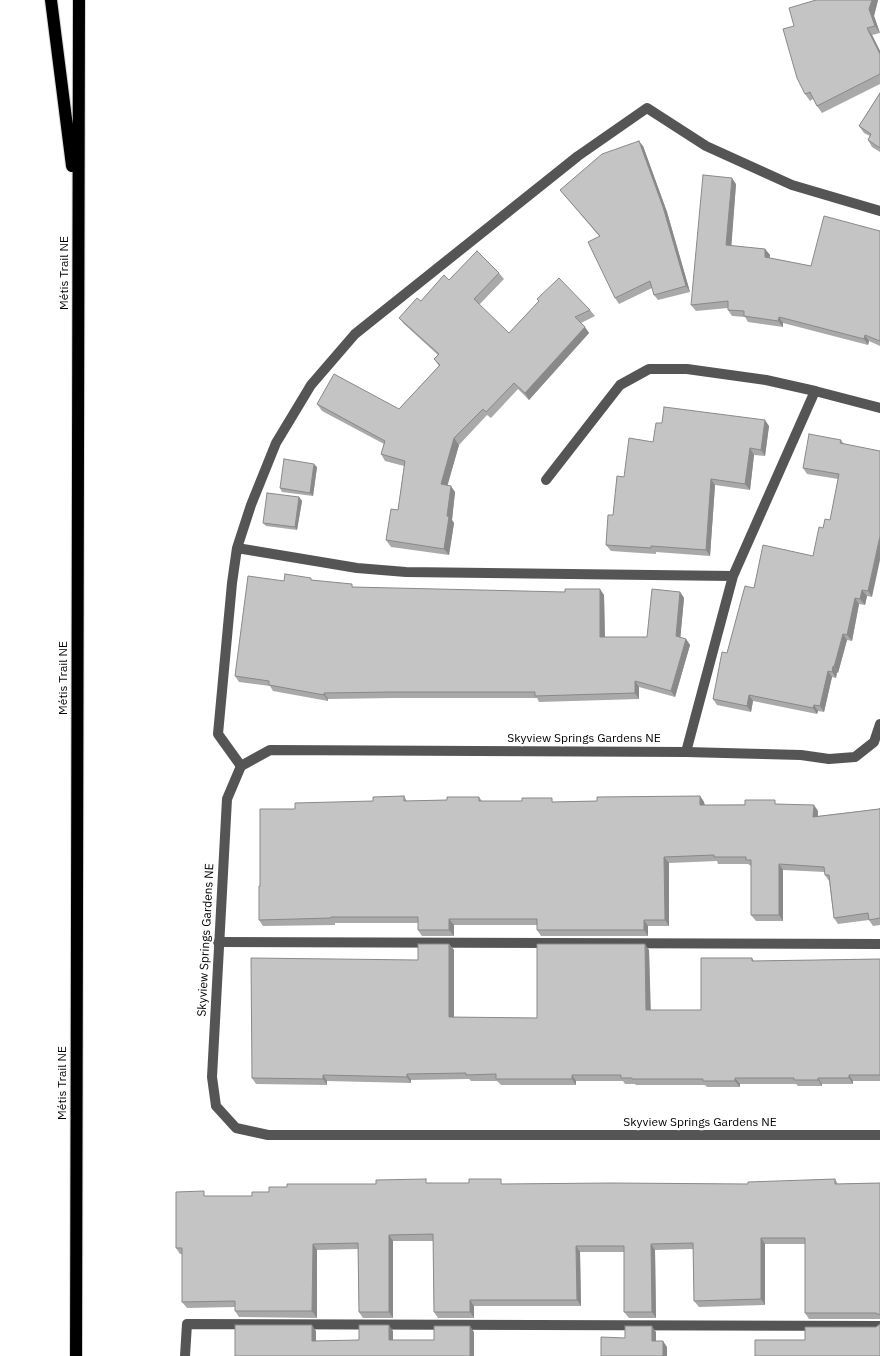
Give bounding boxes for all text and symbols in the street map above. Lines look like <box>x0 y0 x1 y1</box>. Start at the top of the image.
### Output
street label: Métis Trail NE <box>58 236 72 310</box>
street label: Métis Trail NE <box>57 641 71 715</box>
street label: Skyview Springs Gardens NE <box>507 732 661 746</box>
street label: Skyview Springs Gardens NE <box>195 863 217 1017</box>
street label: Métis Trail NE <box>56 1046 70 1120</box>
street label: Skyview Springs Gardens NE <box>623 1116 777 1130</box>

